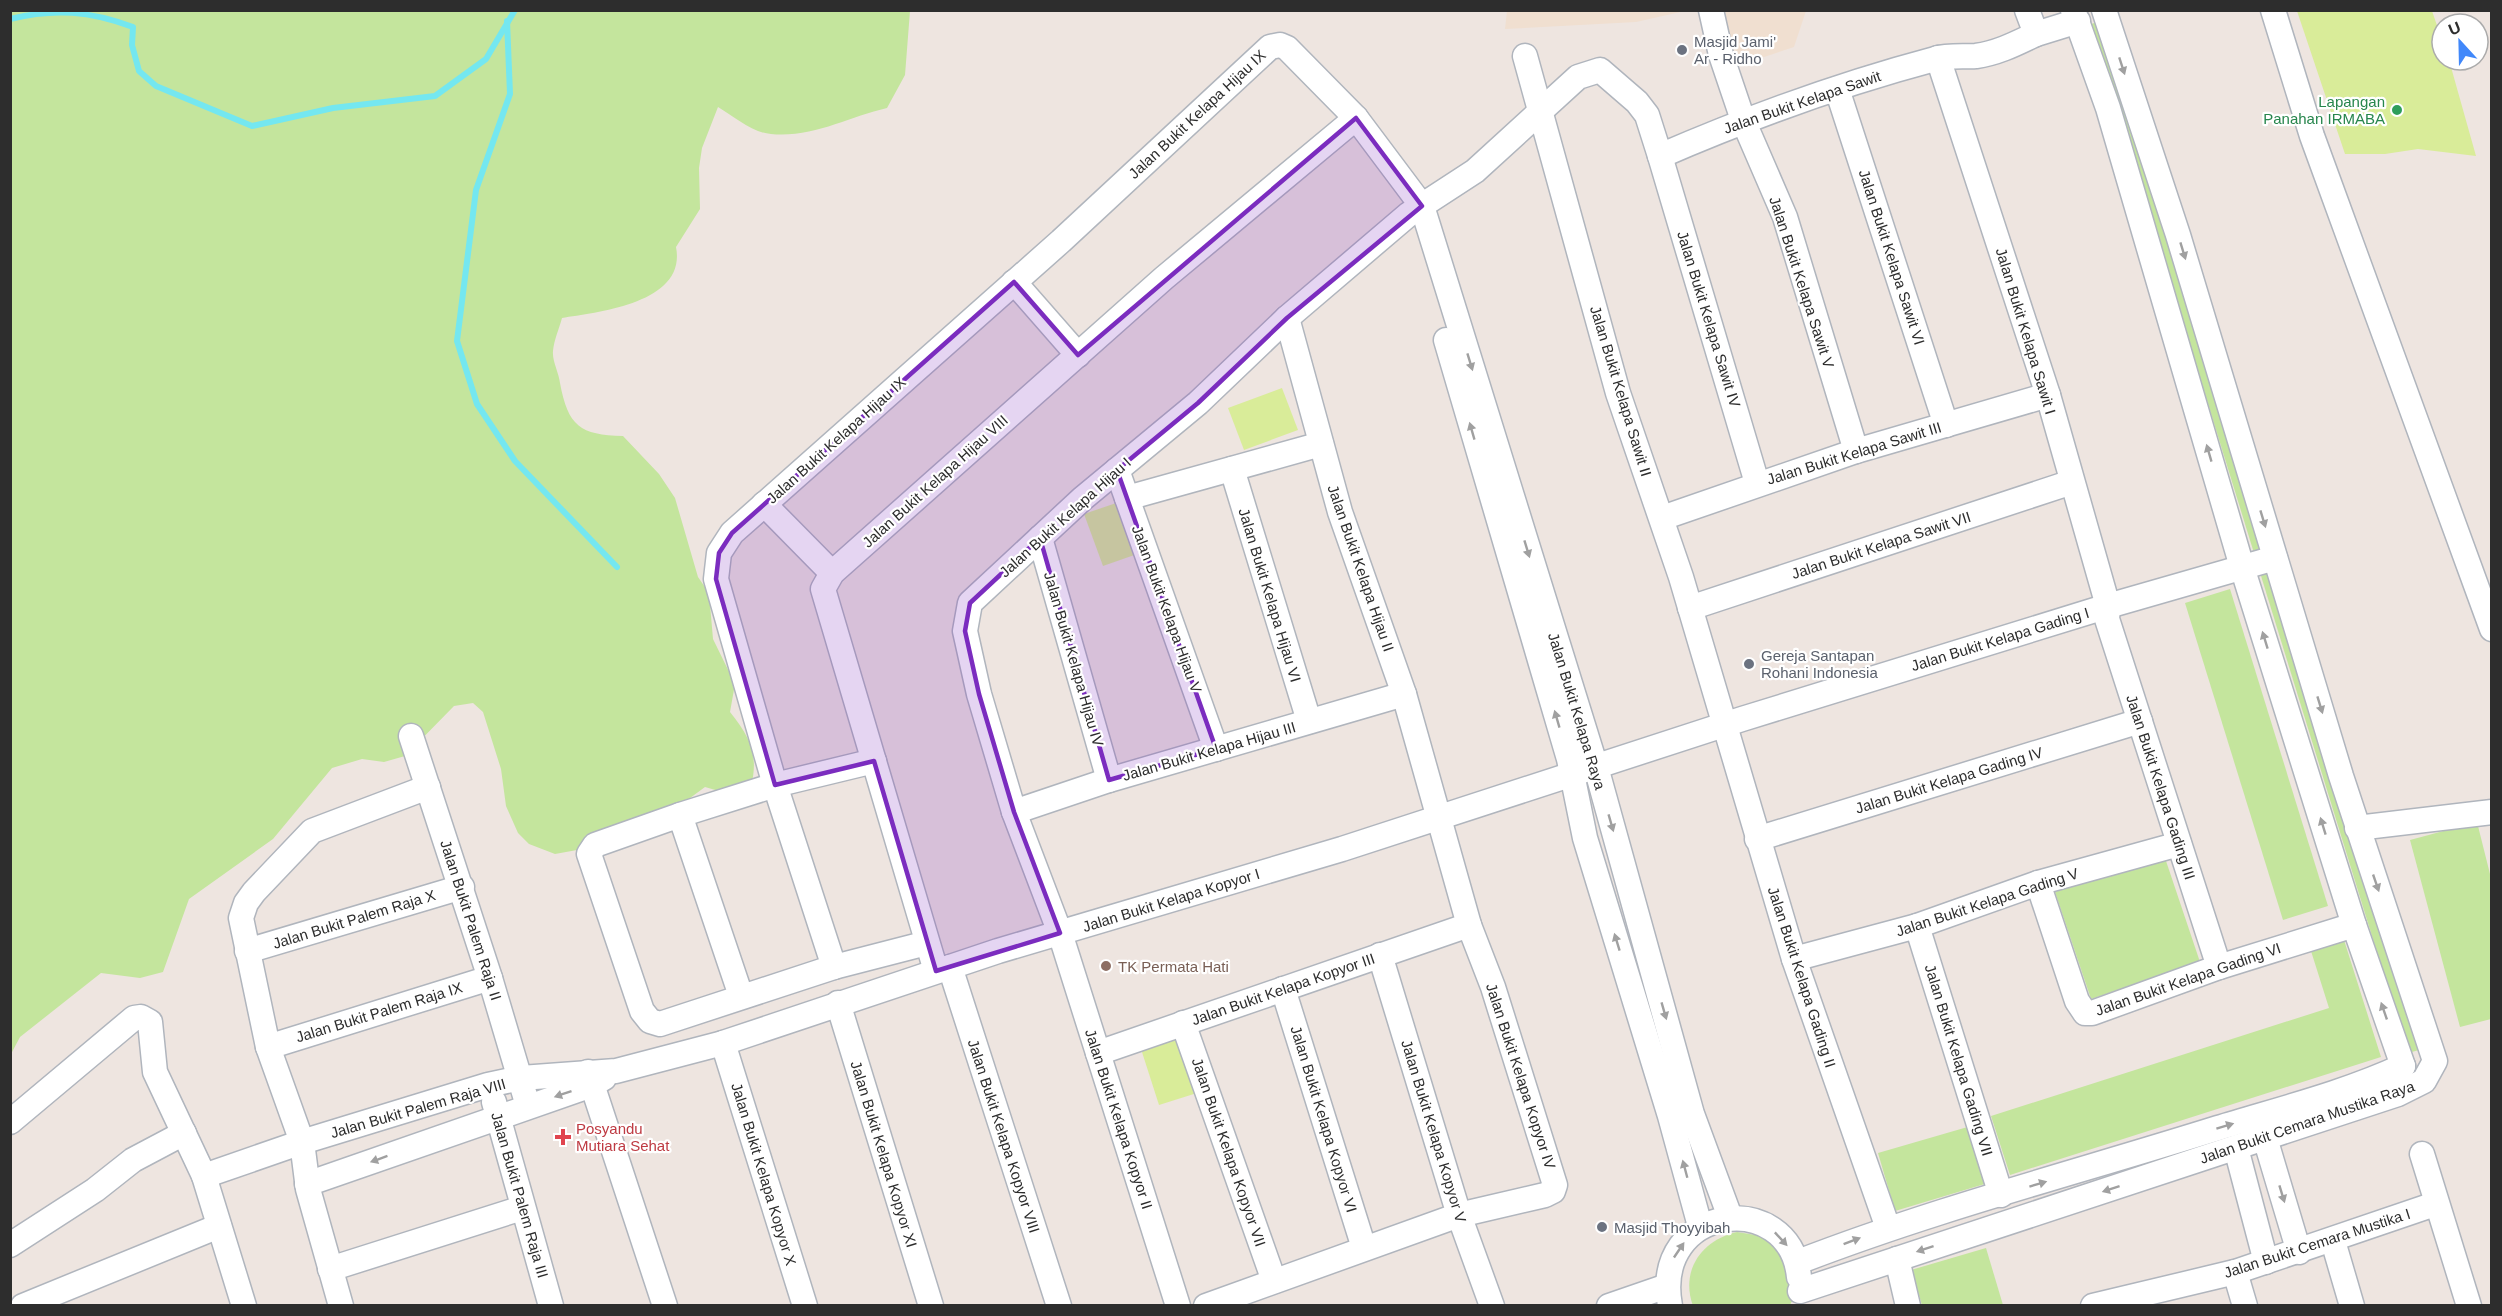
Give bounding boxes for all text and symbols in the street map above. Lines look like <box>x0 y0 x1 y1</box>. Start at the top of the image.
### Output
north arrow <box>2430 12 2490 72</box>
text: U <box>2446 19 2463 39</box>
place label: Masjid Jami' Ar - Ridho <box>1694 33 1776 67</box>
marker: Masjid Jami' Ar - Ridho <box>1675 43 1689 57</box>
street label: Jalan Bukit Kelapa Hijau IX <box>1125 46 1269 182</box>
one-way arrow <box>2118 57 2128 75</box>
street label: Jalan Bukit Kelapa Sawit <box>1721 67 1884 137</box>
place label: Lapangan Panahan IRMABA <box>2263 93 2385 127</box>
marker: Lapangan Panahan IRMABA <box>2390 103 2404 117</box>
street label: Jalan Bukit Kelapa Sawit VI <box>1856 167 1928 347</box>
street label: Jalan Bukit Kelapa Sawit V <box>1766 194 1838 370</box>
street label: Jalan Bukit Kelapa Sawit IV <box>1674 229 1744 409</box>
one-way arrow <box>2179 242 2188 260</box>
street label: Jalan Bukit Kelapa Sawit I <box>1993 246 2059 416</box>
street label: Jalan Bukit Kelapa Sawit II <box>1587 304 1655 478</box>
one-way arrow <box>1466 353 1475 371</box>
street label: Jalan Bukit Kelapa Hijau IX <box>763 373 909 507</box>
street label: Jalan Bukit Kelapa Hijau VIII <box>859 411 1011 551</box>
street label: Jalan Bukit Kelapa Sawit III <box>1765 418 1943 488</box>
one-way arrow <box>1467 422 1477 440</box>
one-way arrow <box>2204 444 2213 462</box>
street label: Jalan Bukit Kelapa Hijau I <box>996 453 1134 581</box>
street label: Jalan Bukit Kelapa Hijau II <box>1324 482 1398 654</box>
street label: Jalan Bukit Kelapa Hijau VI <box>1235 506 1305 684</box>
street label: Jalan Bukit Kelapa Sawit VII <box>1789 508 1973 582</box>
one-way arrow <box>2259 510 2268 528</box>
street label: Jalan Bukit Kelapa Hijau V <box>1129 523 1205 695</box>
one-way arrow <box>1523 540 1532 558</box>
street label: Jalan Bukit Kelapa Hijau IV <box>1041 570 1107 748</box>
street label: Jalan Bukit Kelapa Gading I <box>1909 604 2091 674</box>
street label: Jalan Bukit Kelapa Raya <box>1545 630 1609 792</box>
one-way arrow <box>2260 631 2269 649</box>
place label: Gereja Santapan Rohani Indonesia <box>1761 647 1878 681</box>
marker: Gereja Santapan Rohani Indonesia <box>1742 657 1756 671</box>
street label: Jalan Bukit Kelapa Gading III <box>2123 692 2199 882</box>
one-way arrow <box>2316 696 2325 714</box>
one-way arrow <box>1552 710 1561 728</box>
street label: Jalan Bukit Kelapa Hijau III <box>1120 718 1298 784</box>
street label: Jalan Bukit Kelapa Gading IV <box>1853 743 2045 817</box>
one-way arrow <box>1607 814 1616 832</box>
one-way arrow <box>2318 817 2327 835</box>
street label: Jalan Bukit Palem Raja II <box>437 838 505 1002</box>
street label: Jalan Bukit Kelapa Gading V <box>1894 864 2080 940</box>
street label: Jalan Bukit Kelapa Kopyor I <box>1080 865 1262 935</box>
one-way arrow <box>2372 874 2382 892</box>
street label: Jalan Bukit Kelapa Gading II <box>1765 884 1839 1070</box>
street label: Jalan Bukit Palem Raja X <box>271 886 437 952</box>
one-way arrow <box>1612 933 1621 951</box>
street label: Jalan Bukit Kelapa Gading VI <box>2093 939 2283 1019</box>
street label: Jalan Bukit Kelapa Kopyor III <box>1189 950 1377 1028</box>
place label: TK Permata Hati <box>1118 958 1229 975</box>
marker: TK Permata Hati <box>1099 959 1113 973</box>
street label: Jalan Bukit Kelapa Gading VII <box>1922 962 1996 1158</box>
street label: Jalan Bukit Palem Raja IX <box>294 979 464 1045</box>
street label: Jalan Bukit Kelapa Kopyor IV <box>1483 981 1559 1171</box>
one-way arrow <box>1659 1002 1669 1020</box>
one-way arrow <box>2379 1002 2389 1020</box>
street label: Jalan Bukit Kelapa Kopyor VI <box>1287 1024 1361 1214</box>
street label: Jalan Bukit Kelapa Kopyor II <box>1082 1027 1156 1211</box>
street label: Jalan Bukit Kelapa Kopyor VIII <box>965 1037 1043 1235</box>
street label: Jalan Bukit Kelapa Kopyor V <box>1398 1038 1470 1224</box>
street label: Jalan Bukit Kelapa Kopyor VII <box>1189 1055 1269 1249</box>
street label: Jalan Bukit Kelapa Kopyor XI <box>847 1059 921 1249</box>
street label: Jalan Bukit Palem Raja VIII <box>328 1075 508 1141</box>
street label: Jalan Bukit Cemara Mustika Raya <box>2197 1077 2417 1167</box>
street label: Jalan Bukit Kelapa Kopyor X <box>728 1081 800 1267</box>
one-way arrow <box>554 1090 572 1100</box>
street label: Jalan Bukit Palem Raja III <box>488 1110 552 1280</box>
place label: Posyandu Mutiara Sehat <box>576 1120 670 1154</box>
one-way arrow <box>2216 1121 2234 1131</box>
marker: Posyandu Mutiara Sehat <box>554 1128 572 1146</box>
one-way arrow <box>370 1154 388 1164</box>
one-way arrow <box>1680 1160 1689 1178</box>
one-way arrow <box>2029 1179 2047 1188</box>
one-way arrow <box>2101 1184 2119 1194</box>
one-way arrow <box>2278 1185 2287 1203</box>
street label: Jalan Bukit Cemara Mustika I <box>2222 1205 2412 1281</box>
place label: Masjid Thoyyibah <box>1614 1219 1730 1236</box>
marker: Masjid Thoyyibah <box>1595 1220 1609 1234</box>
one-way arrow <box>1774 1232 1788 1247</box>
one-way arrow <box>1843 1236 1861 1245</box>
one-way arrow <box>1673 1243 1685 1259</box>
one-way arrow <box>1916 1245 1934 1255</box>

